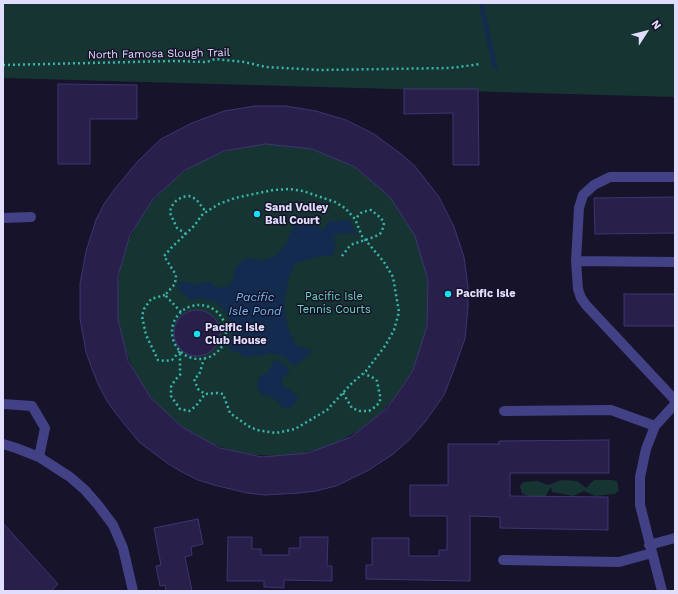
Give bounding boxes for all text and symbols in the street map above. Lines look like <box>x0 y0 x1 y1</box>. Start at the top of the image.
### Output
north arrow <box>626 12 666 52</box>
text: N <box>648 18 664 32</box>
street label: North Famosa Slough Trail <box>88 46 230 62</box>
place label: Sand Volley Ball Court <box>265 201 328 227</box>
marker: Sand Volley Ball Court <box>252 209 262 219</box>
place label: Pacific Isle <box>456 287 516 301</box>
marker: Pacific Isle <box>443 289 453 299</box>
water label: Pacific Isle Pond <box>229 290 281 318</box>
park label: Pacific Isle Tennis Courts <box>297 290 371 316</box>
place label: Pacific Isle Club House <box>205 321 267 347</box>
marker: Pacific Isle Club House <box>192 329 202 339</box>

